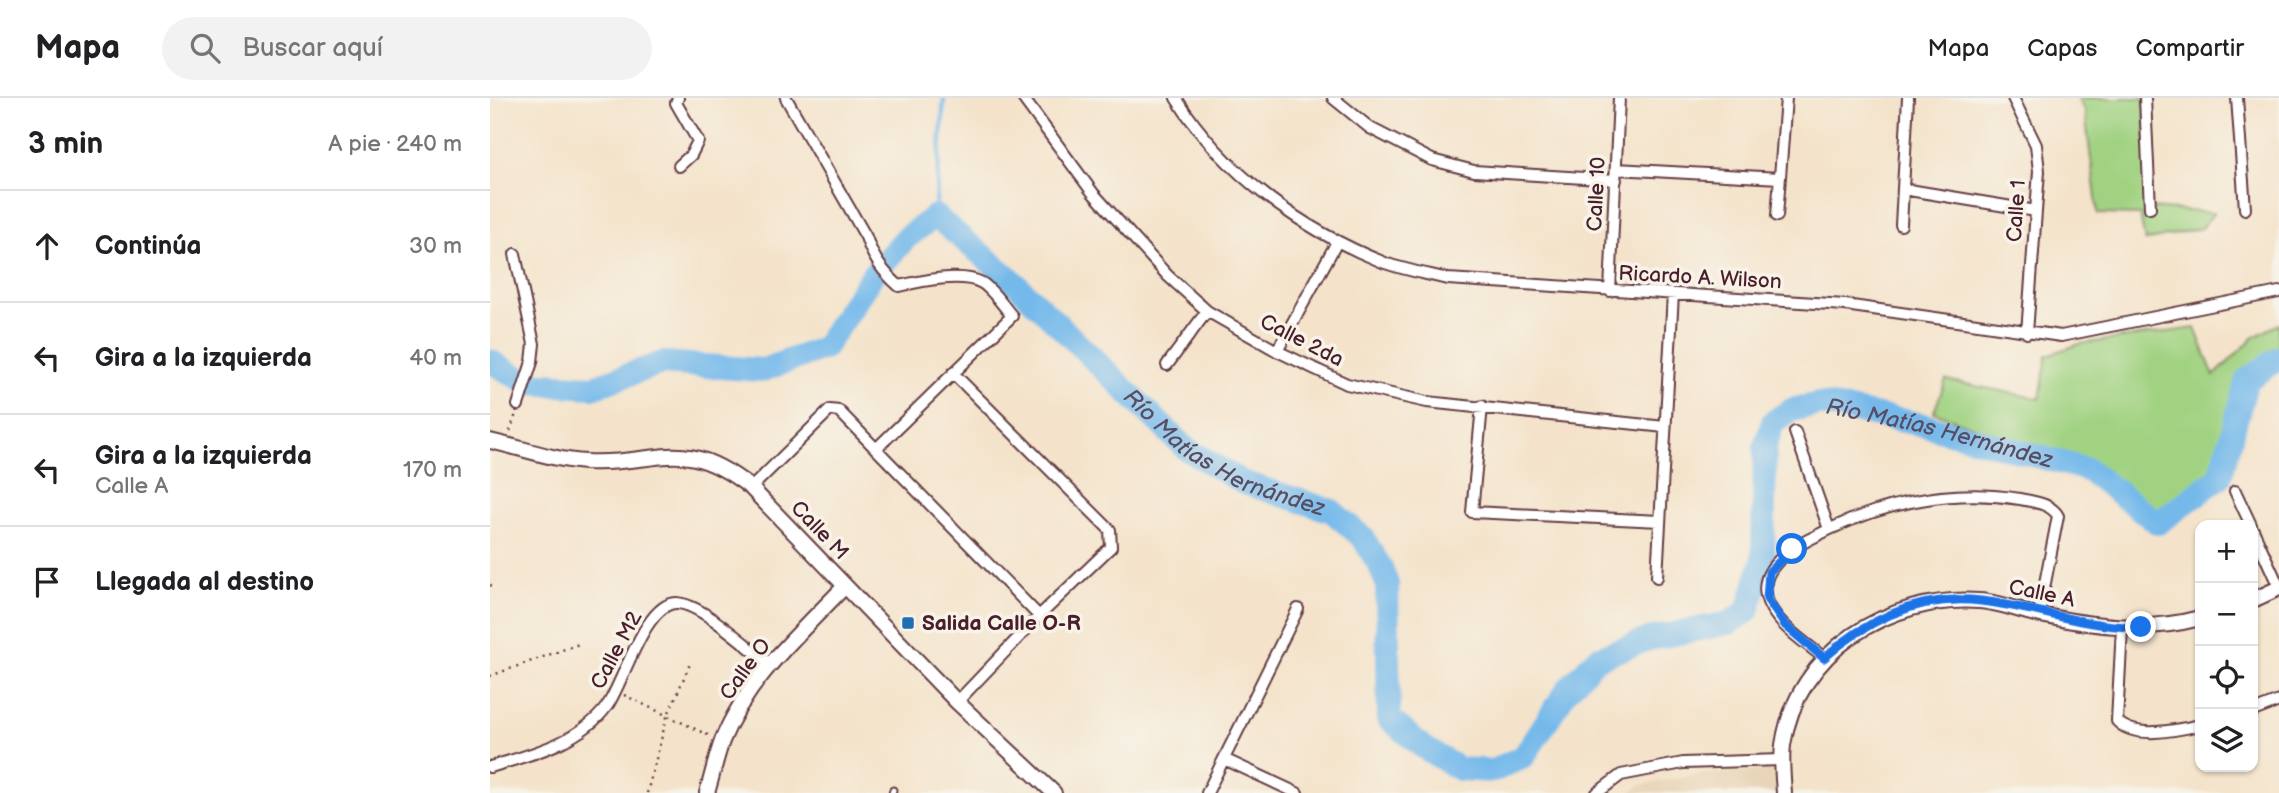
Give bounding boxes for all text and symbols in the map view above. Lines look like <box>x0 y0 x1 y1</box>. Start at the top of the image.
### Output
search box <box>162 17 652 80</box>
text: Mapa <box>35 28 120 68</box>
icon: search <box>186 29 224 67</box>
text: Buscar aquí <box>242 33 383 64</box>
text: Mapa <box>1928 34 1989 63</box>
text: Capas <box>2027 34 2097 63</box>
text: Compartir <box>2135 34 2244 63</box>
text: 3 min <box>28 126 103 162</box>
text: A pie · 240 m <box>328 130 462 158</box>
street label: Calle 10 <box>1582 156 1611 232</box>
street label: Calle 1 <box>2002 179 2031 243</box>
icon: ahead <box>28 227 66 265</box>
text: Continúa <box>95 231 202 262</box>
text: 30 m <box>409 232 462 260</box>
street label: Ricardo A. Wilson <box>1618 261 1782 294</box>
street label: Calle 2da <box>1256 309 1348 372</box>
icon: left <box>28 339 66 377</box>
text: Gira a la izquierda <box>95 343 312 374</box>
text: 40 m <box>409 344 462 372</box>
water label: Río Matías Hernández <box>1117 383 1328 523</box>
water label: Río Matías Hernández <box>1824 393 2056 475</box>
text: Gira a la izquierda <box>95 441 312 472</box>
icon: left <box>28 451 66 489</box>
text: 170 m <box>403 456 462 484</box>
text: Calle A <box>95 472 168 500</box>
street label: Calle M <box>786 496 854 565</box>
map controls <box>2195 520 2258 772</box>
button: + <box>2195 520 2258 583</box>
route start <box>1776 533 1807 564</box>
icon: arrive <box>28 563 66 601</box>
text: Llegada al destino <box>95 567 314 598</box>
street label: Calle A <box>2007 574 2077 613</box>
button: − <box>2195 583 2258 646</box>
street label: Calle M2 <box>586 606 648 693</box>
place label: Salida Calle O-R <box>922 611 1081 636</box>
route end <box>2125 611 2156 642</box>
marker: Salida Calle O-R <box>900 615 916 631</box>
street label: Calle O <box>715 634 776 705</box>
button: locate <box>2195 646 2258 709</box>
button: layers <box>2195 709 2258 772</box>

